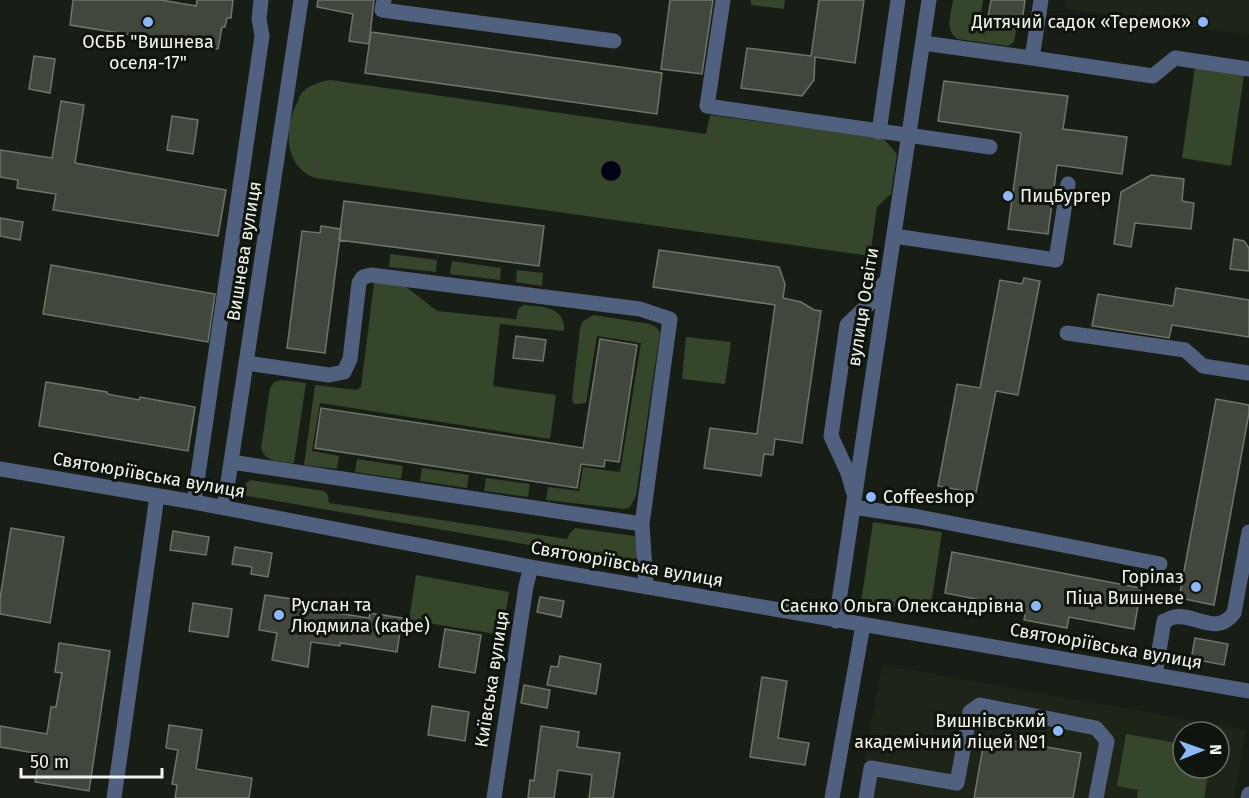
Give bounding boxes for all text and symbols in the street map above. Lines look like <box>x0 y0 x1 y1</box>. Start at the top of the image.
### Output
place label: Дитячий садок «Теремок» <box>971 11 1191 33</box>
marker: ОСББ "Вишнева оселя-17" <box>141 15 155 29</box>
marker: Дитячий садок «Теремок» <box>1196 15 1210 29</box>
place label: ОСББ "Вишнева оселя-17" <box>82 31 214 74</box>
street label: Вишнева вулиця <box>222 180 266 322</box>
place label: ПицБургер <box>1020 185 1111 207</box>
marker: ПицБургер <box>1001 189 1015 203</box>
street label: вулиця Освіти <box>843 246 883 368</box>
street label: Святоюріївська вулиця <box>51 447 247 503</box>
place label: Coffeeshop <box>883 486 975 508</box>
marker: Coffeeshop <box>864 490 878 504</box>
street label: Святоюріївська вулиця <box>529 536 725 592</box>
place label: Горілаз Піца Вишневе <box>1065 566 1184 609</box>
marker: Горілаз Піца Вишневе <box>1189 580 1203 594</box>
place label: Руслан та Людмила (кафе) <box>291 594 430 637</box>
place label: Саєнко Ольга Олександрівна <box>780 595 1024 617</box>
marker: Саєнко Ольга Олександрівна <box>1029 599 1043 613</box>
marker: Руслан та Людмила (кафе) <box>272 608 286 622</box>
street label: Київська вулиця <box>470 609 514 749</box>
street label: Святоюріївська вулиця <box>1008 618 1204 674</box>
place label: Вишнівський академічний ліцей №1 <box>854 710 1046 753</box>
north arrow <box>1171 720 1231 780</box>
marker: Вишнівський академічний ліцей №1 <box>1051 724 1065 738</box>
scale bar <box>21 741 162 779</box>
text: N <box>1206 744 1225 755</box>
text: 50 m <box>30 751 69 773</box>

